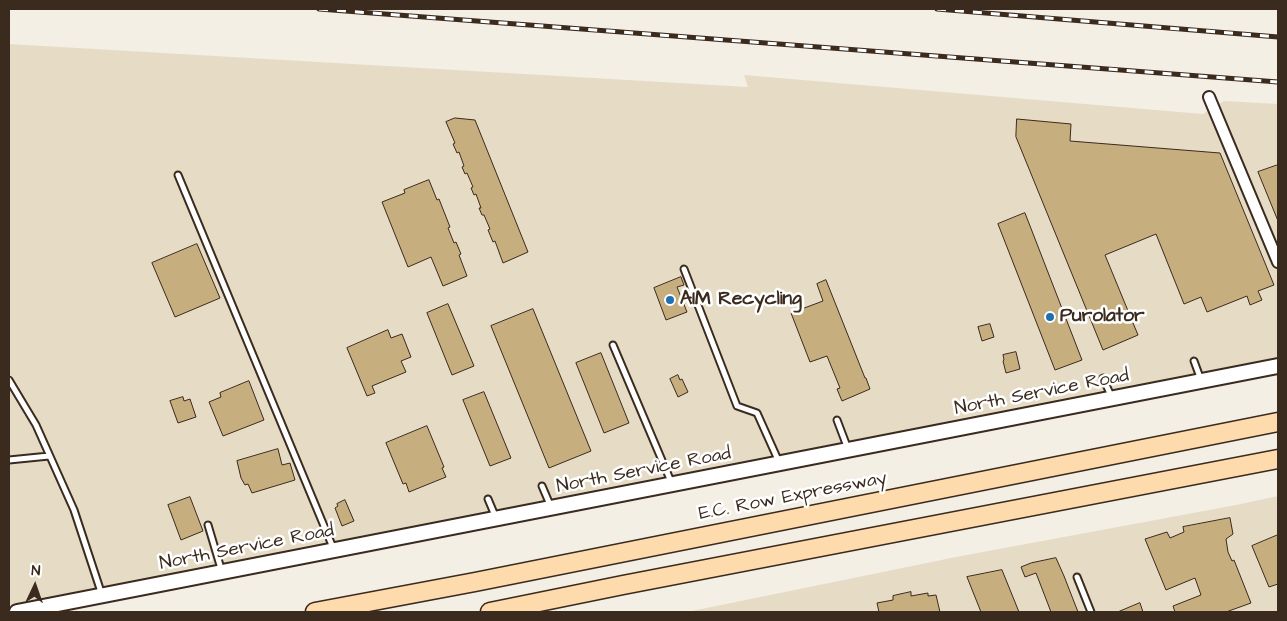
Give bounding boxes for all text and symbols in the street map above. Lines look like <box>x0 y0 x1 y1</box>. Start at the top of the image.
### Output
place label: AIM Recycling <box>680 289 802 311</box>
marker: AIM Recycling <box>664 294 676 306</box>
place label: Purolator <box>1060 306 1144 328</box>
marker: Purolator <box>1044 311 1056 323</box>
street label: North Service Road <box>953 365 1131 421</box>
street label: North Service Road <box>555 443 733 499</box>
street label: E.C. Row Expressway <box>697 468 889 526</box>
street label: North Service Road <box>158 520 336 576</box>
north arrow <box>10 561 60 611</box>
text: N <box>31 561 41 581</box>

